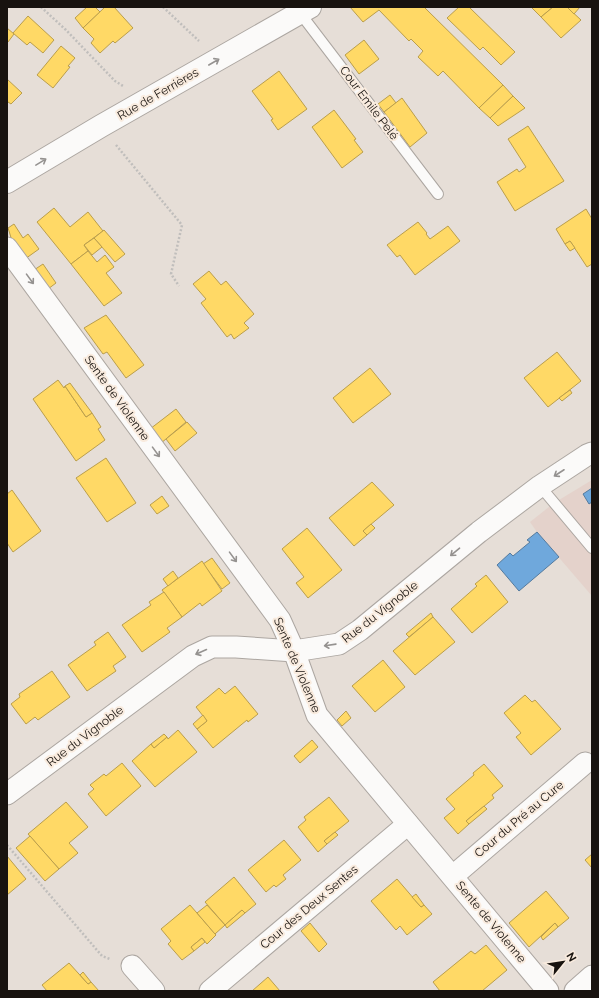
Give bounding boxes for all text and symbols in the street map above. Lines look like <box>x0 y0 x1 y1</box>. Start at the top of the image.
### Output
one-way arrow <box>207 57 219 65</box>
street label: Cour Emile Pelé <box>337 63 401 143</box>
street label: Rue de Ferrières <box>115 65 201 123</box>
one-way arrow <box>35 158 46 166</box>
one-way arrow <box>26 274 34 285</box>
street label: Sente de Violenne <box>81 353 153 443</box>
one-way arrow <box>152 446 160 457</box>
one-way arrow <box>554 469 565 477</box>
one-way arrow <box>450 547 460 556</box>
one-way arrow <box>229 551 237 562</box>
street label: Rue du Vignoble <box>339 578 421 646</box>
street label: Sente de Violenne <box>271 615 323 715</box>
one-way arrow <box>324 641 337 649</box>
one-way arrow <box>196 649 208 656</box>
street label: Rue du Vignoble <box>44 703 126 769</box>
street label: Cour du Pré au Cure <box>472 778 566 860</box>
street label: Cour des Deux Sentes <box>257 862 361 952</box>
street label: Sente de Violenne <box>453 879 529 965</box>
north arrow <box>543 942 583 982</box>
text: N <box>563 950 579 964</box>

